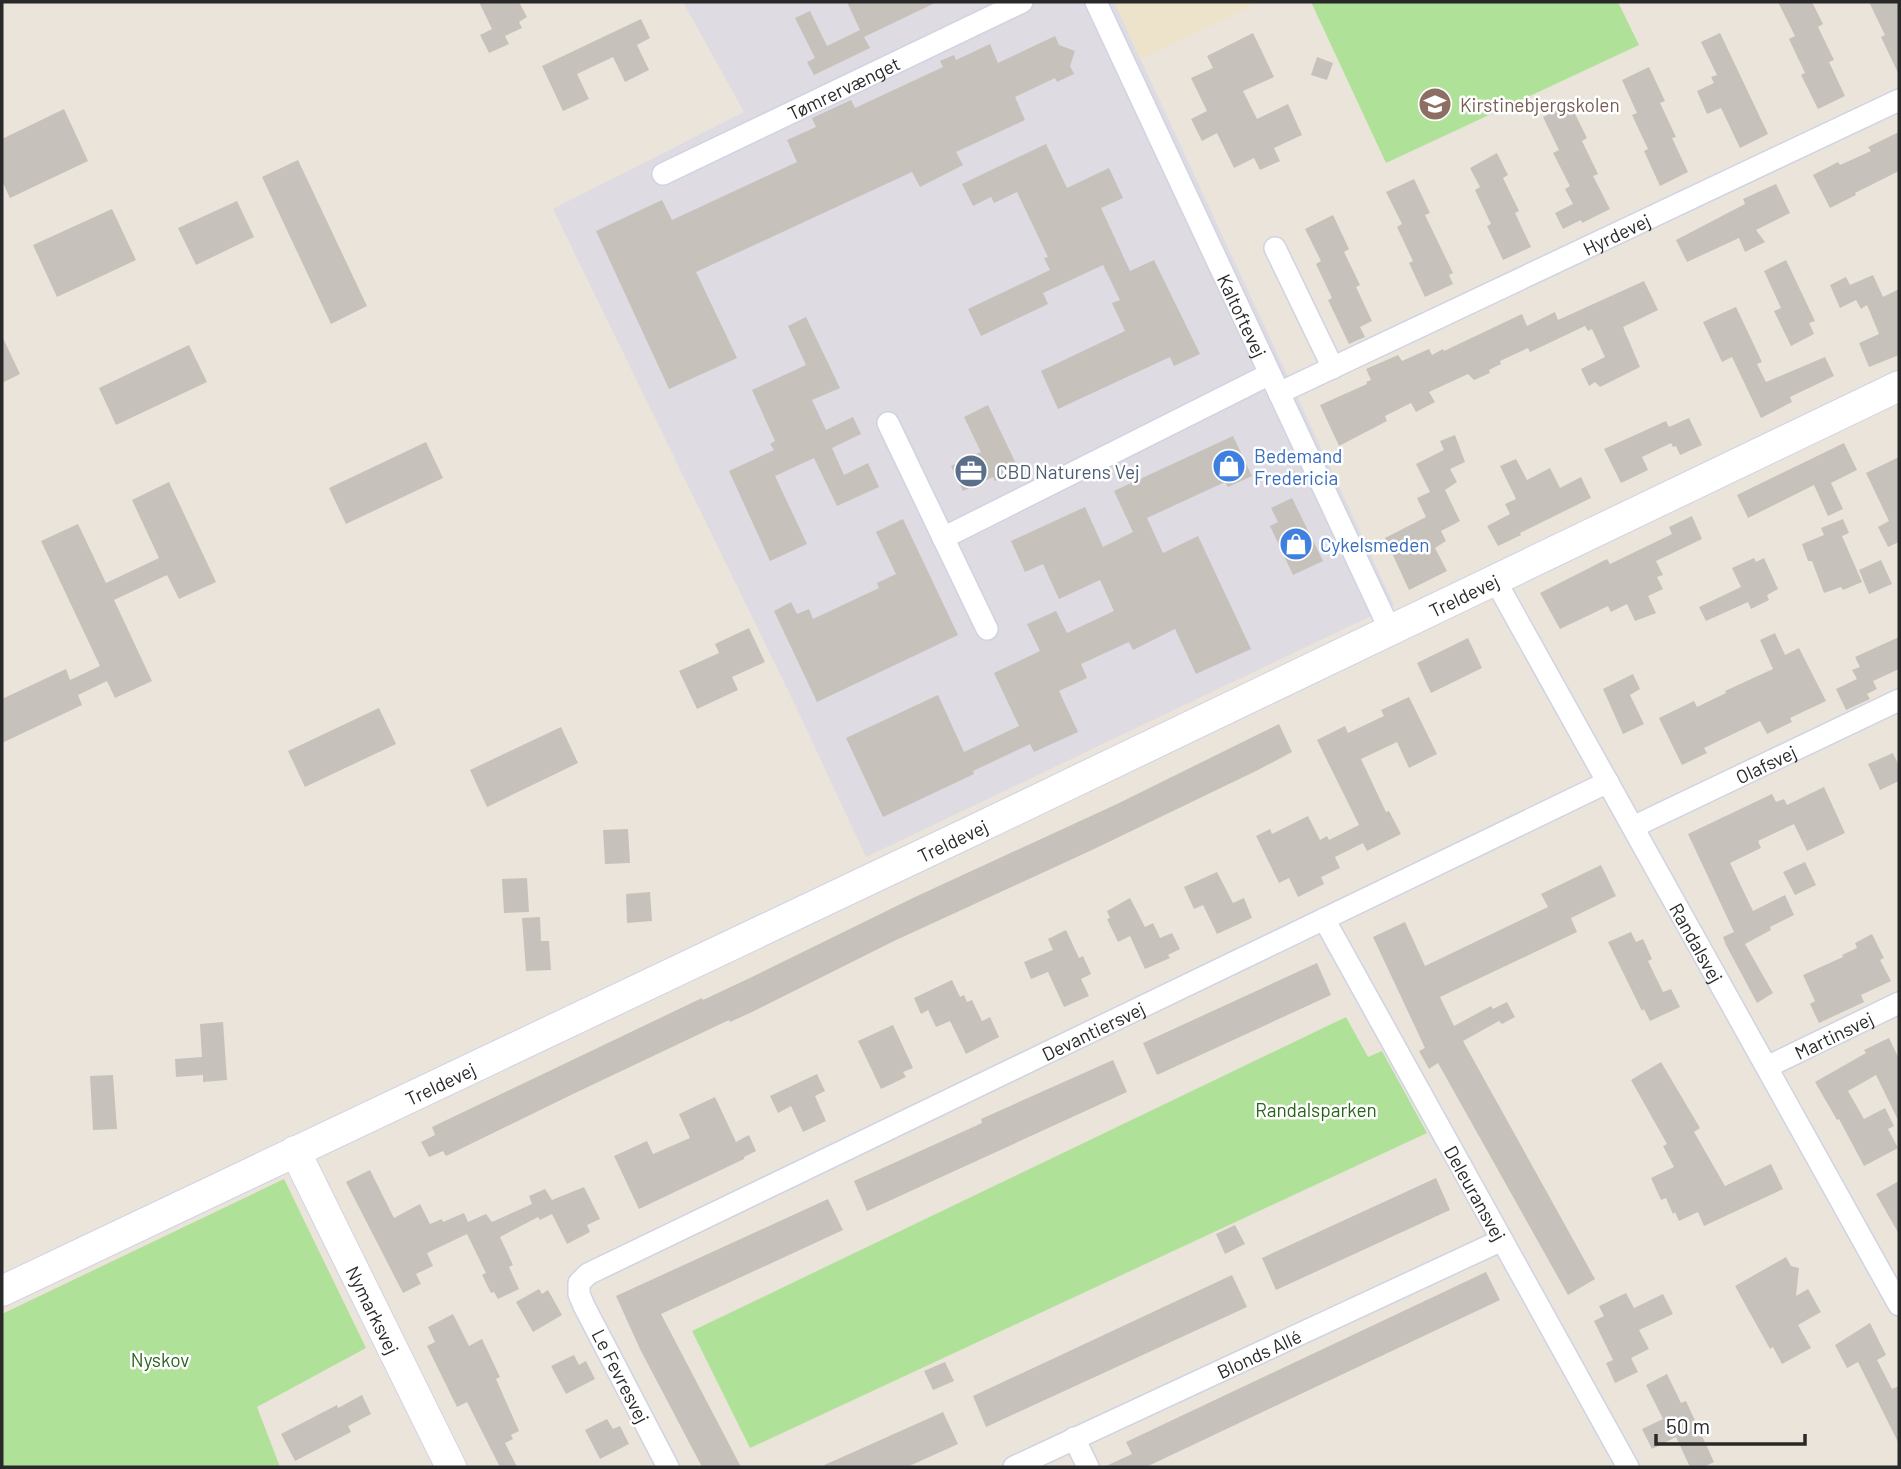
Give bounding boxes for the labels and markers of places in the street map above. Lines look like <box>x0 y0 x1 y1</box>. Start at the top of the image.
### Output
school or university icon: Kirstinebjergskolen <box>1416 85 1454 123</box>
place label: Kirstinebjergskolen <box>1460 93 1620 116</box>
place label: Bedemand Fredericia <box>1254 444 1342 489</box>
shop icon: Bedemand Fredericia <box>1210 447 1248 485</box>
office icon: CBD Naturens Vej <box>952 452 990 490</box>
place label: CBD Naturens Vej <box>996 460 1140 483</box>
shop icon: Cykelsmeden <box>1277 525 1315 563</box>
place label: Cykelsmeden <box>1320 533 1430 556</box>

